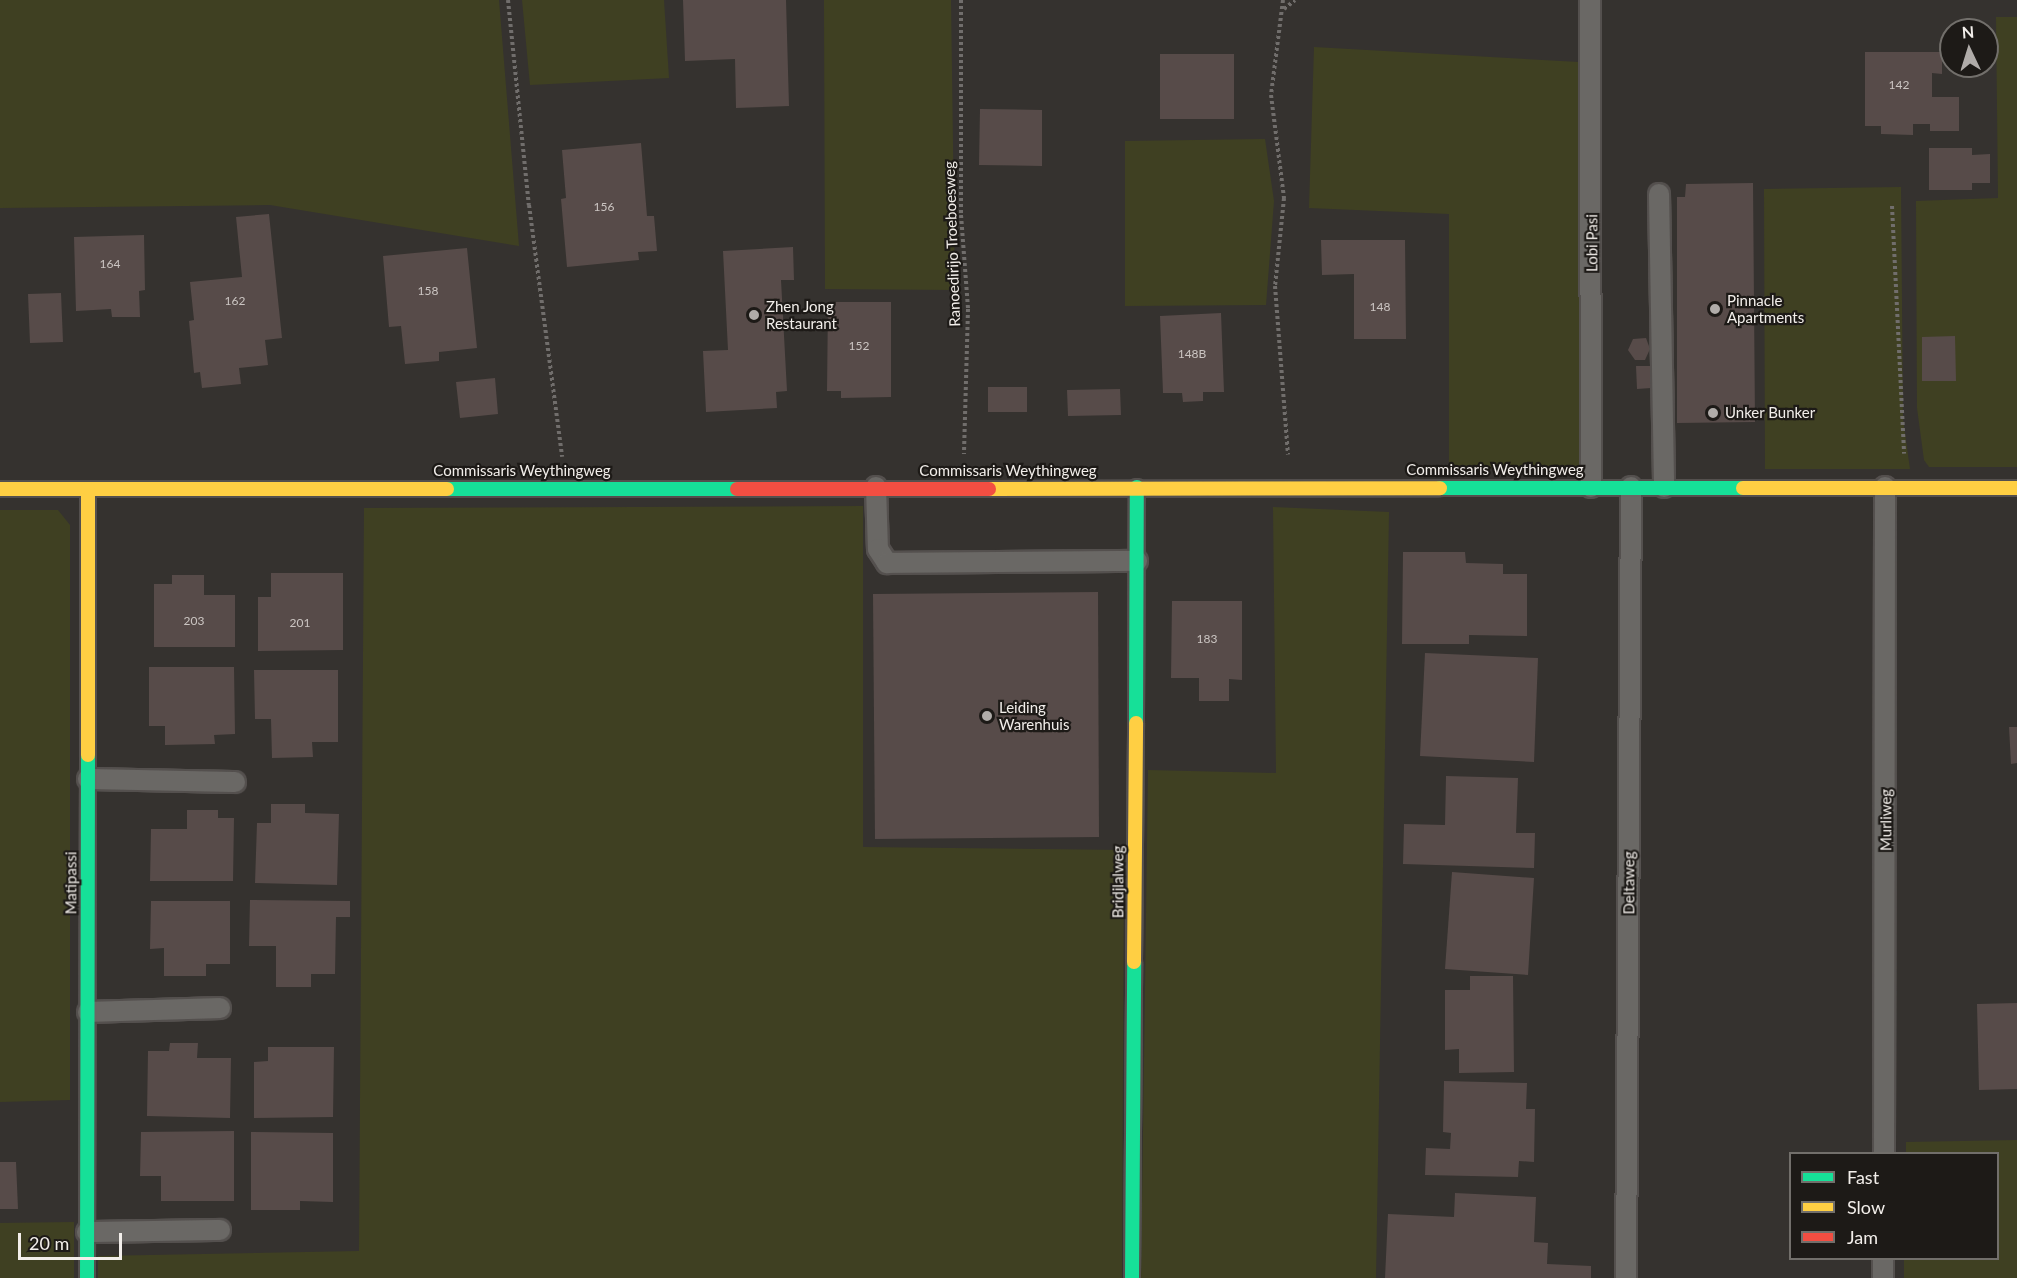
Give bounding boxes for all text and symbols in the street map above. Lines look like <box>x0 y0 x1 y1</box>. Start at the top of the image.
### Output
north arrow <box>1939 18 1999 78</box>
text: N <box>1961 22 1975 41</box>
house number: 142 <box>1889 78 1909 92</box>
street label: Ranoedirijo Troeboesweg <box>940 161 964 327</box>
house number: 156 <box>594 200 614 214</box>
street label: Lobi Pasi <box>1583 214 1601 272</box>
house number: 164 <box>100 257 120 271</box>
house number: 158 <box>418 284 438 298</box>
place label: Pinnacle Apartments <box>1727 291 1804 326</box>
house number: 162 <box>225 294 245 308</box>
place label: Zhen Jong Restaurant <box>766 297 837 332</box>
house number: 148 <box>1370 300 1390 314</box>
marker: Pinnacle Apartments <box>1708 302 1722 316</box>
marker: Zhen Jong Restaurant <box>747 308 761 322</box>
house number: 152 <box>849 339 869 353</box>
house number: 148B <box>1178 347 1206 361</box>
place label: Unker Bunker <box>1725 404 1815 422</box>
marker: Unker Bunker <box>1706 406 1720 420</box>
street label: Commissaris Weythingweg <box>1406 461 1584 479</box>
street label: Commissaris Weythingweg <box>433 462 611 480</box>
street label: Commissaris Weythingweg <box>919 462 1097 480</box>
house number: 203 <box>184 614 204 628</box>
house number: 201 <box>290 616 310 630</box>
house number: 183 <box>1197 632 1217 646</box>
place label: Leiding Warenhuis <box>999 698 1069 733</box>
marker: Leiding Warenhuis <box>980 709 994 723</box>
street label: Murliweg <box>1877 789 1895 851</box>
street label: Bridjlalweg <box>1109 846 1127 918</box>
street label: Matipassi <box>62 852 80 914</box>
street label: Deltaweg <box>1620 852 1638 914</box>
legend <box>1789 1152 1999 1260</box>
text: Fast <box>1847 1166 1879 1188</box>
text: Slow <box>1847 1196 1885 1218</box>
scale bar <box>21 1221 124 1259</box>
text: Jam <box>1847 1226 1878 1248</box>
text: 20 m <box>29 1232 69 1254</box>

